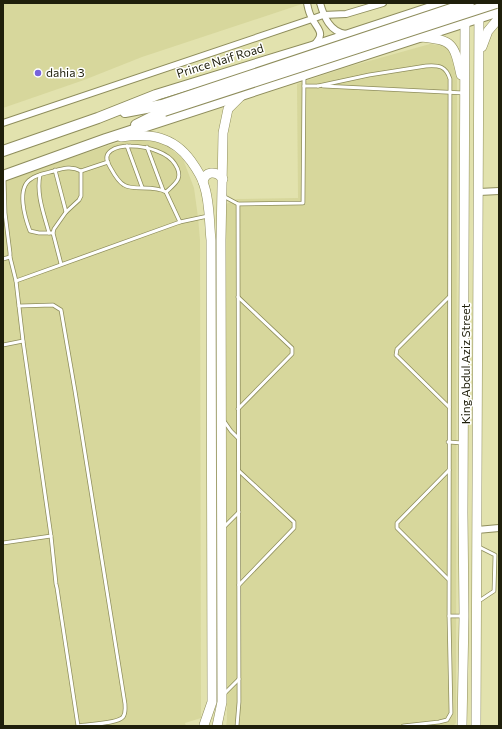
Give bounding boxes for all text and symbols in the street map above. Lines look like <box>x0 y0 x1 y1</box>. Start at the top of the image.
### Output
street label: Prince Naif Road <box>174 40 265 80</box>
place label: dahia 3 <box>46 65 85 79</box>
marker: dahia 3 <box>33 68 43 78</box>
street label: King Abdul Aziz Street <box>458 304 472 424</box>

